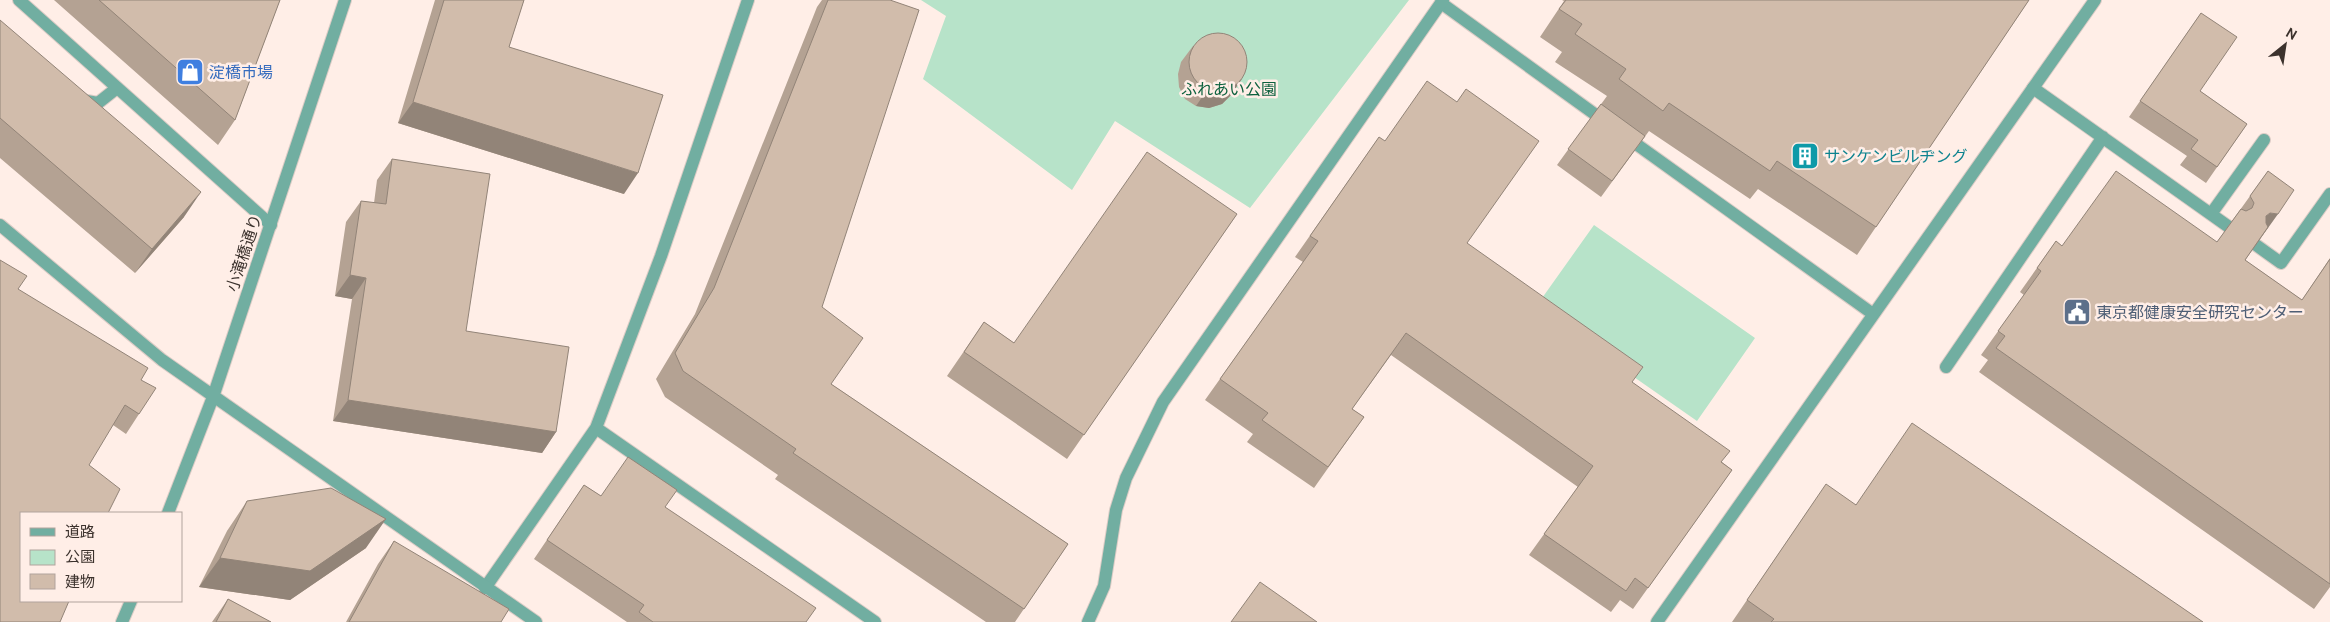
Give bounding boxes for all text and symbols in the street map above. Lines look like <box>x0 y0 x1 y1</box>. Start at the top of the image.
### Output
north arrow <box>2260 20 2310 70</box>
text: N <box>2283 23 2300 44</box>
shop icon: 淀橋市場 <box>175 57 205 87</box>
place label: 淀橋市場 <box>209 63 273 82</box>
park label: ふれあい公園 <box>1181 80 1277 99</box>
building icon: サンケンビルヂング <box>1790 141 1820 171</box>
place label: サンケンビルヂング <box>1824 147 1968 166</box>
street label: 小滝橋通り <box>223 212 265 294</box>
public building icon: 東京都健康安全研究センター <box>2062 297 2092 327</box>
place label: 東京都健康安全研究センター <box>2096 303 2304 322</box>
legend <box>20 512 182 602</box>
text: 道路 <box>65 523 95 541</box>
text: 公園 <box>65 548 95 566</box>
text: 建物 <box>65 573 95 591</box>

